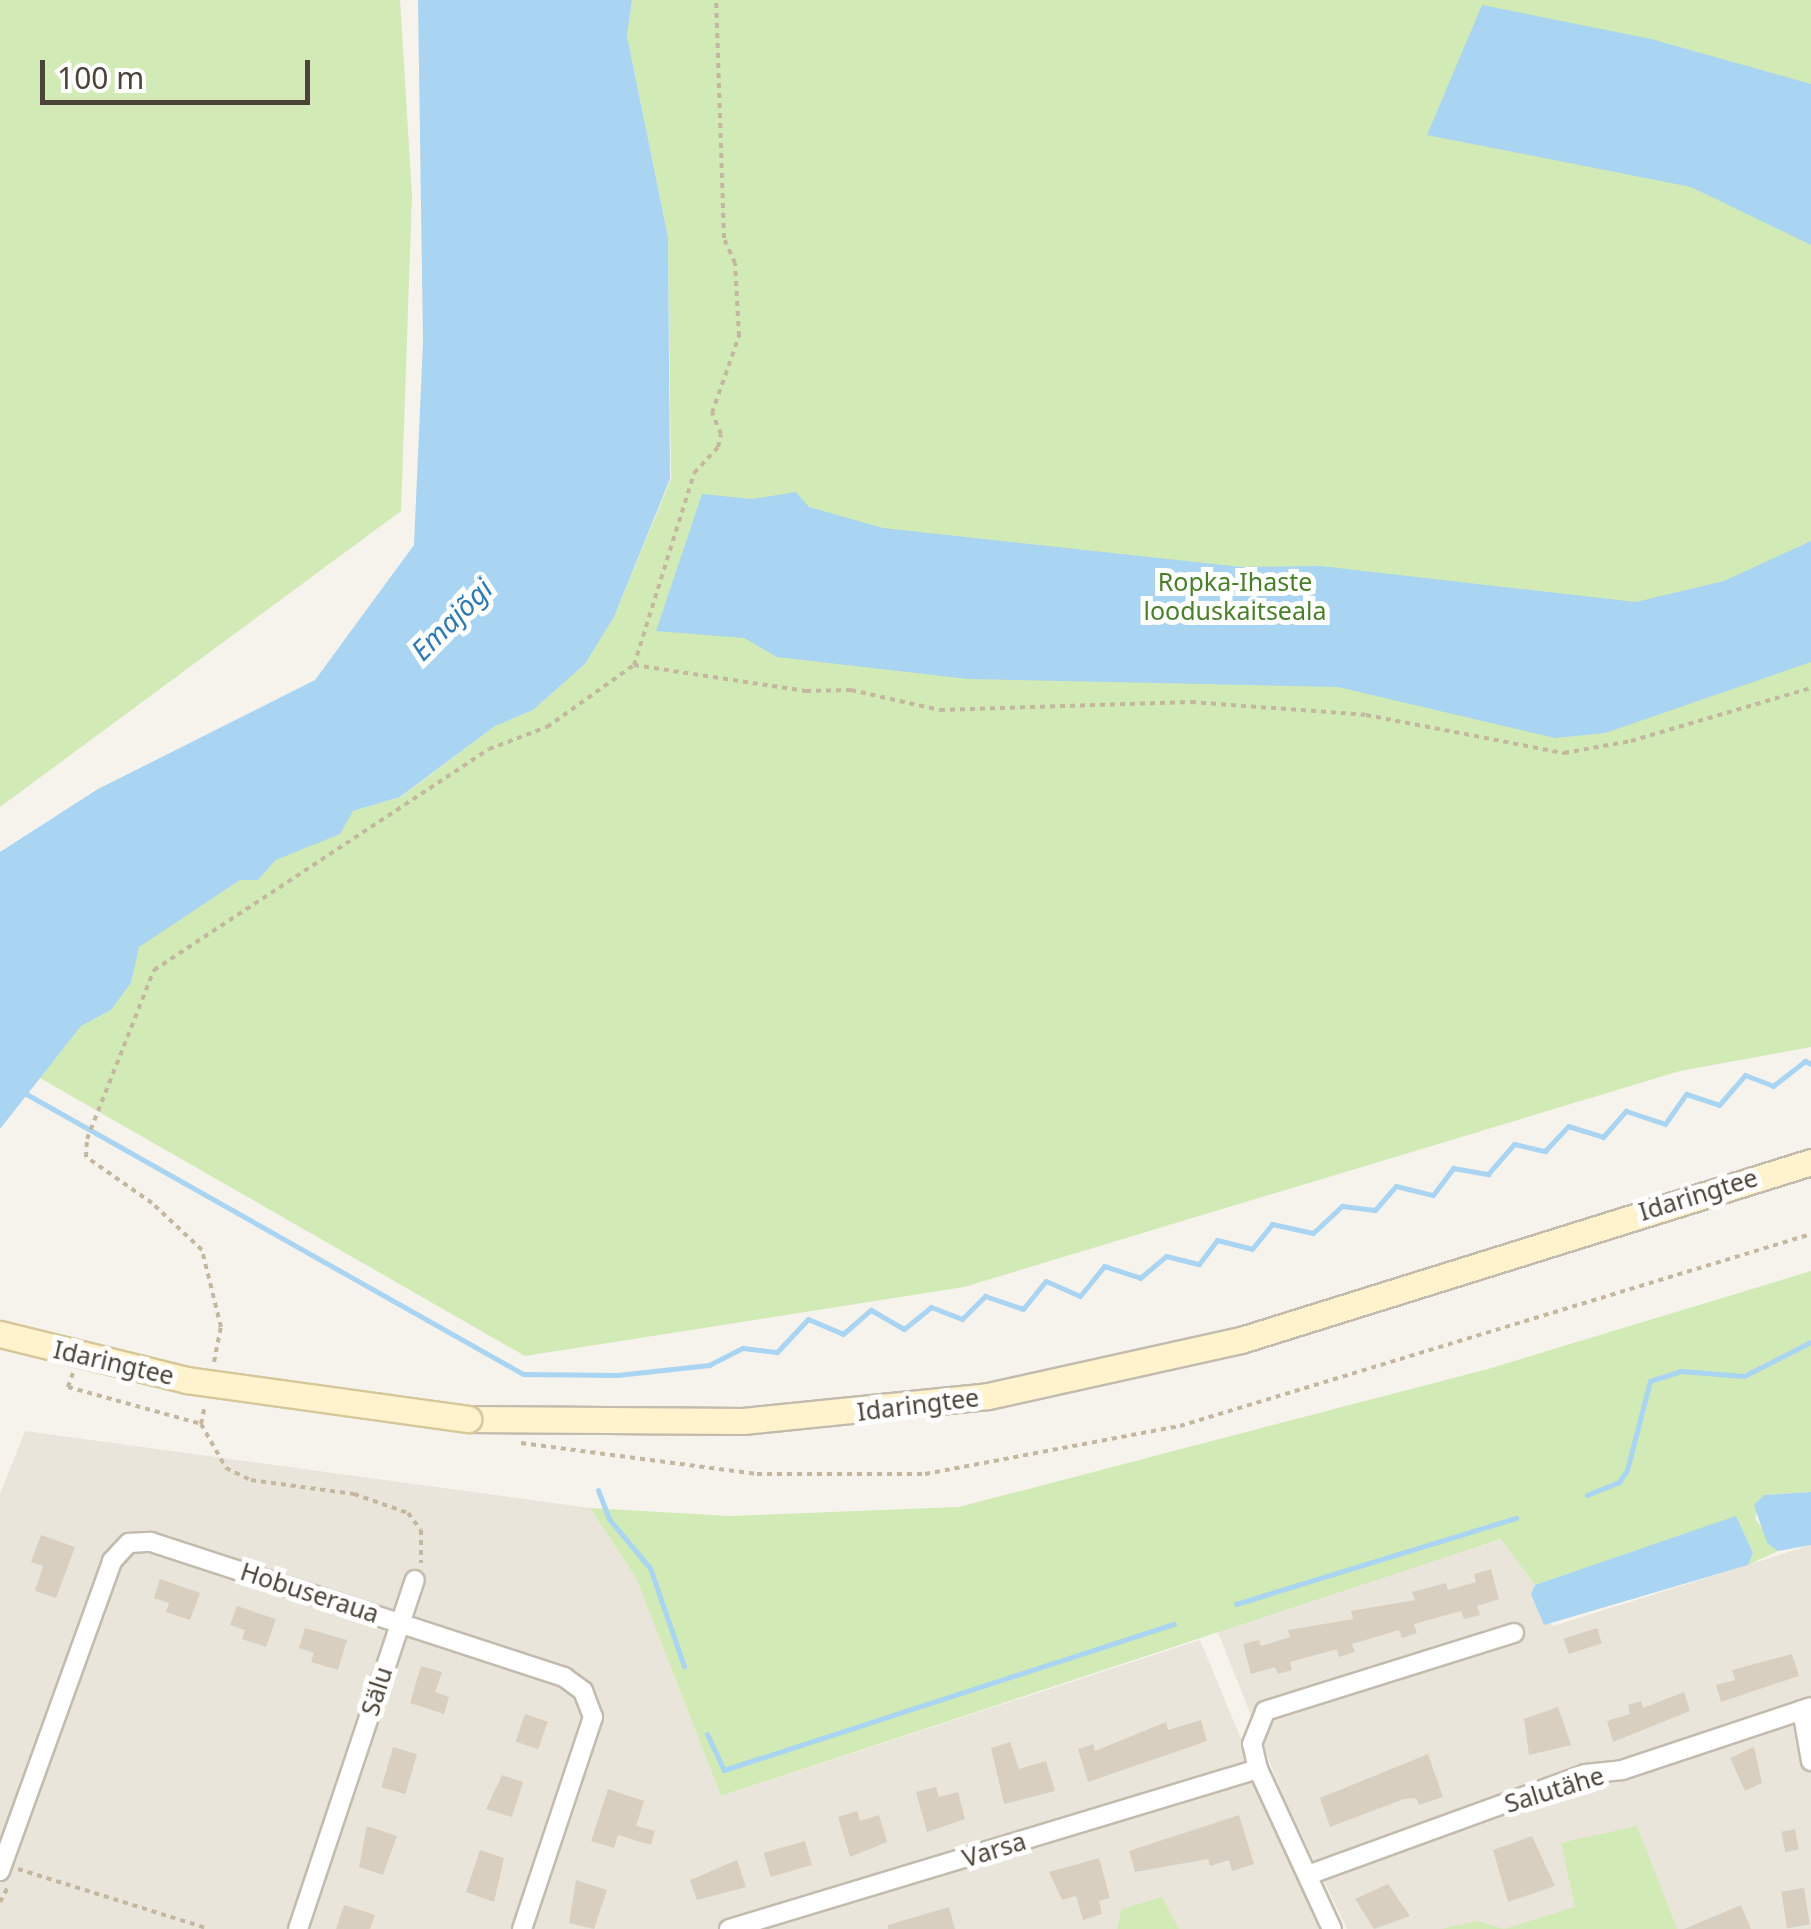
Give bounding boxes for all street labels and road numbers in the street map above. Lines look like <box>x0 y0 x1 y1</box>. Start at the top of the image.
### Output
street label: Idaringtee <box>1635 1162 1761 1226</box>
street label: Idaringtee <box>51 1334 177 1390</box>
street label: Idaringtee <box>855 1382 981 1426</box>
street label: Hobuseraua <box>237 1556 383 1628</box>
street label: Sälu <box>354 1663 398 1719</box>
street label: Salutähe <box>1501 1760 1607 1818</box>
street label: Varsa <box>959 1825 1029 1873</box>

